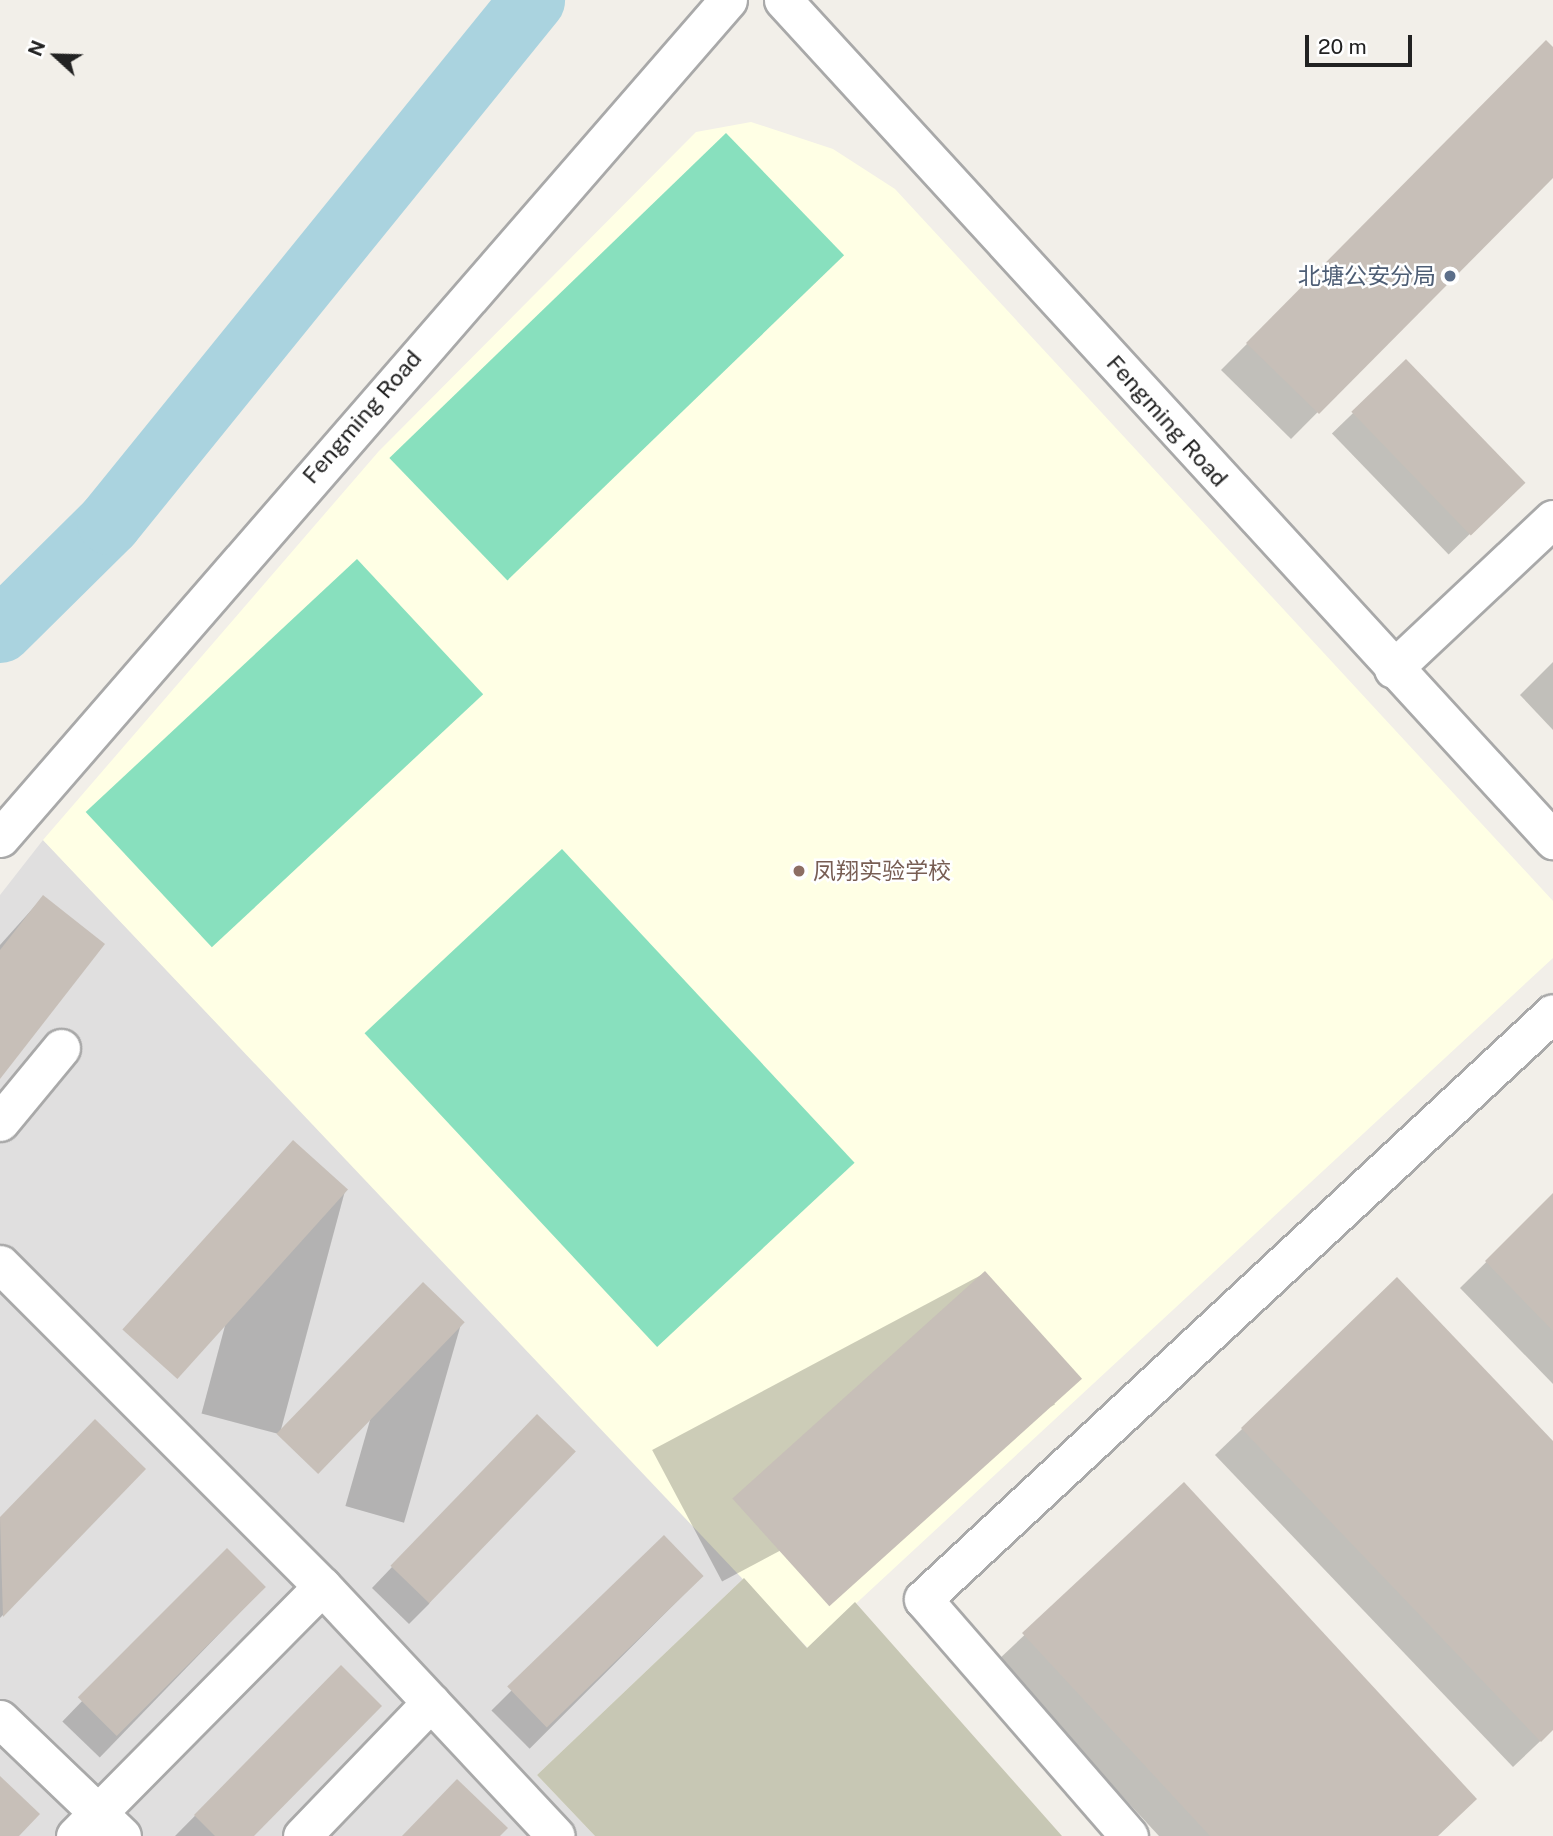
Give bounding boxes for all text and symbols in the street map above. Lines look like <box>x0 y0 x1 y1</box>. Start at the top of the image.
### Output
north arrow <box>21 21 91 91</box>
scale bar <box>1308 21 1415 65</box>
text: 20 m <box>1318 34 1367 59</box>
text: N <box>24 37 50 59</box>
place label: 北塘公安分局 <box>1298 262 1436 290</box>
marker: 北塘公安分局 <box>1442 268 1458 284</box>
street label: Fengming Road <box>297 345 427 489</box>
street label: Fengming Road <box>1101 350 1233 492</box>
place label: 凤翔实验学校 <box>813 857 951 885</box>
marker: 凤翔实验学校 <box>791 863 807 879</box>

